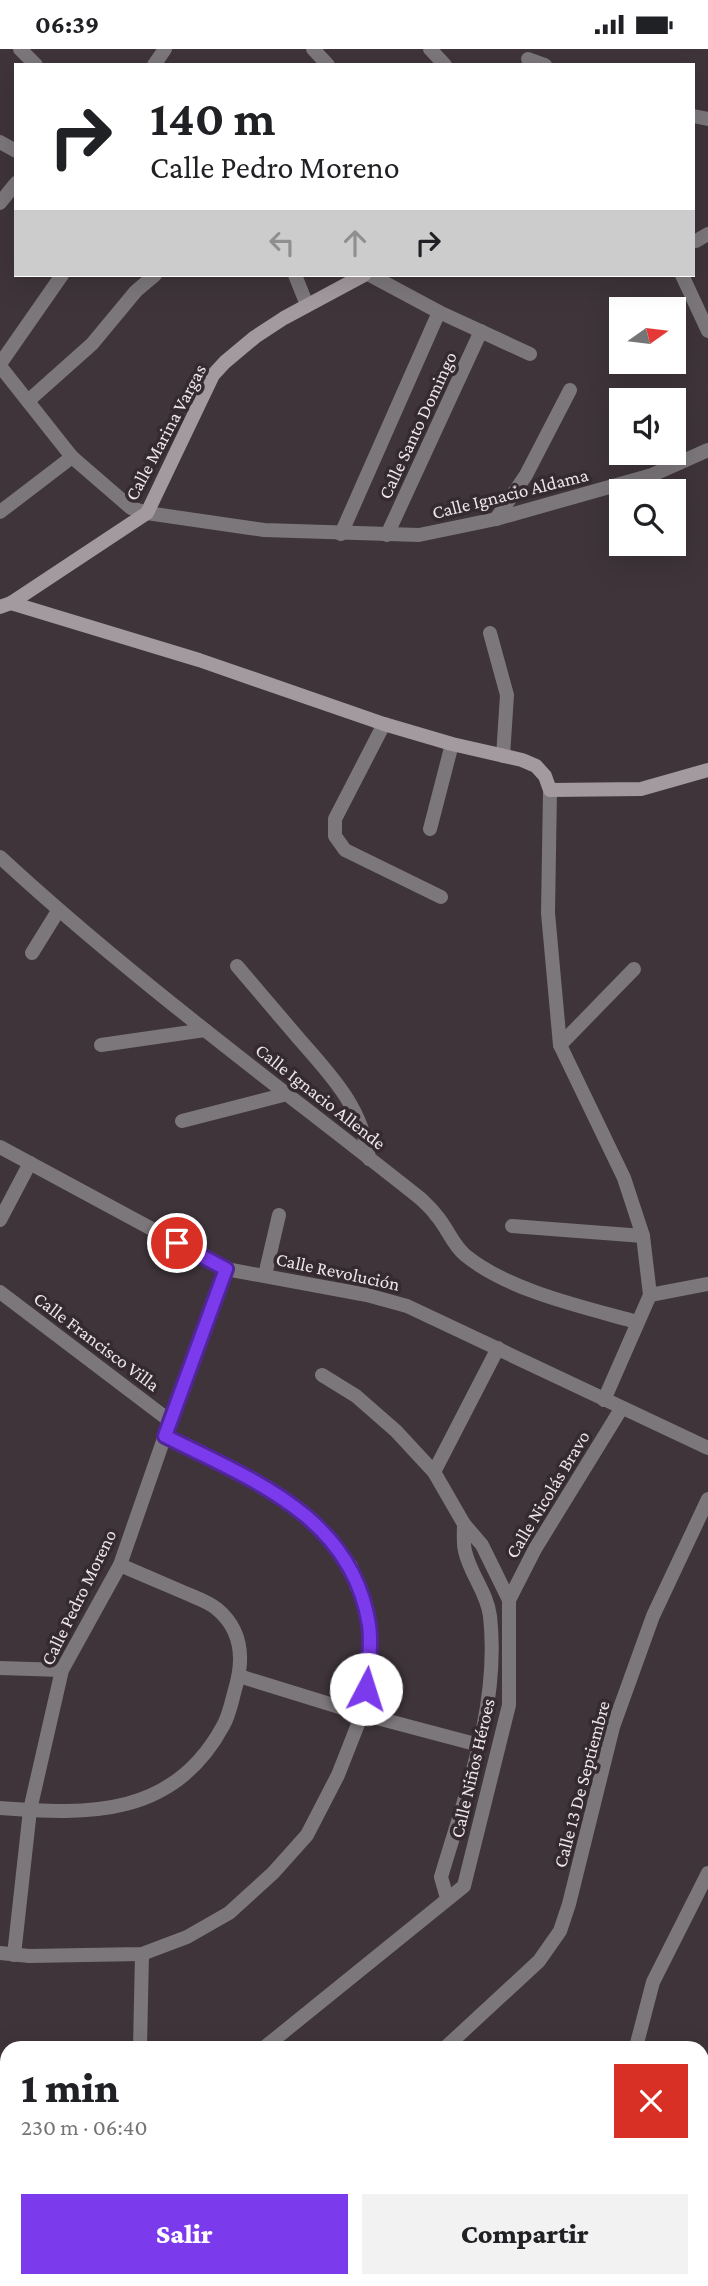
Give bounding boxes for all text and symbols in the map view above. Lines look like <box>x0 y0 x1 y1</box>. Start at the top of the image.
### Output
text: 06:39 <box>35 10 99 39</box>
icon: right <box>35 91 126 182</box>
text: 140 m <box>150 91 275 146</box>
text: Calle Pedro Moreno <box>150 149 400 185</box>
icon: left <box>263 224 301 262</box>
icon: ahead <box>336 224 374 262</box>
icon: right <box>409 224 447 262</box>
north arrow <box>609 297 686 375</box>
map controls <box>609 297 686 556</box>
street label: Calle Santo Domingo <box>374 348 461 502</box>
street label: Calle Marina Vargas <box>121 361 210 504</box>
button: sound <box>609 388 686 465</box>
street label: Calle Ignacio Aldama <box>430 464 591 523</box>
button: search <box>609 479 686 556</box>
street label: Calle Ignacio Allende <box>251 1039 390 1154</box>
pin <box>147 1213 207 1273</box>
icon: arrive <box>158 1224 196 1262</box>
street label: Calle Revolución <box>274 1248 402 1295</box>
street label: Calle Francisco Villa <box>30 1287 164 1396</box>
street label: Calle Nicolás Bravo <box>501 1427 594 1562</box>
street label: Calle Pedro Moreno <box>37 1526 120 1668</box>
position arrow <box>329 1652 403 1726</box>
street label: Calle Niños Héroes <box>446 1696 499 1840</box>
street label: Calle 13 De Septiembre <box>549 1698 614 1870</box>
text: 1 min <box>21 2064 119 2111</box>
button: close <box>614 2064 688 2138</box>
text: 230 m · 06:40 <box>21 2114 148 2140</box>
button: Salir <box>21 2194 348 2274</box>
button: Compartir <box>362 2194 688 2274</box>

